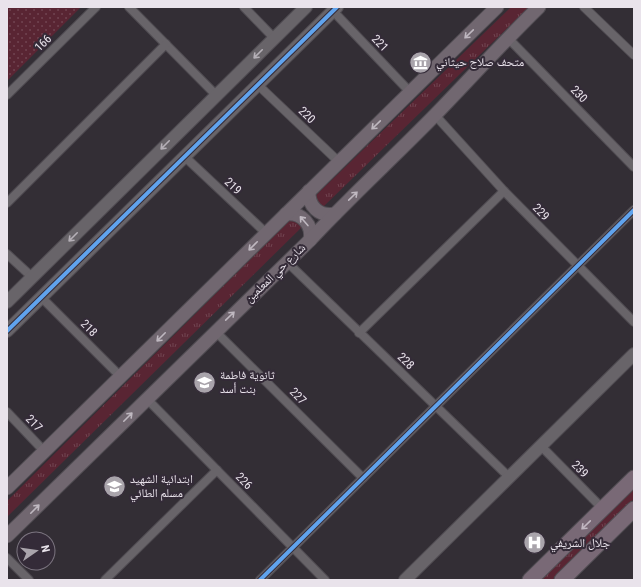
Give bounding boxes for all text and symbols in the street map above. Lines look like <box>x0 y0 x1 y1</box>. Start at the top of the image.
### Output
one-way arrow <box>464 29 474 39</box>
street label: 166 <box>32 32 54 54</box>
street label: 221 <box>369 32 391 54</box>
one-way arrow <box>253 49 263 59</box>
museum icon: متحف صلاح حيثاني <box>408 49 434 75</box>
place label: متحف صلاح حيثاني <box>436 55 524 72</box>
street label: 230 <box>568 83 590 105</box>
street label: 220 <box>296 104 318 126</box>
one-way arrow <box>371 120 381 130</box>
one-way arrow <box>160 140 170 150</box>
street label: 219 <box>222 175 244 197</box>
one-way arrow <box>348 191 358 201</box>
street label: 229 <box>530 201 552 223</box>
one-way arrow <box>300 216 309 226</box>
one-way arrow <box>68 232 78 242</box>
street label: شارع حي المعلمين <box>242 241 310 308</box>
one-way arrow <box>248 241 258 251</box>
one-way arrow <box>225 312 235 321</box>
street label: 218 <box>78 317 100 339</box>
one-way arrow <box>156 332 166 342</box>
street label: 228 <box>395 350 417 372</box>
place label: ثانوية فاطمة بنت أسد <box>220 368 275 396</box>
school or university icon: ثانوية فاطمة بنت أسد <box>192 369 218 395</box>
street label: 227 <box>287 385 309 407</box>
street label: 217 <box>23 412 45 434</box>
one-way arrow <box>123 412 133 422</box>
street label: 239 <box>569 458 591 480</box>
street label: 226 <box>233 470 255 492</box>
place label: ابتدائية الشهيد مسلم الطائي <box>130 472 193 503</box>
school or university icon: ابتدائية الشهيد مسلم الطائي <box>101 473 127 499</box>
one-way arrow <box>30 504 40 513</box>
one-way arrow <box>581 520 591 530</box>
hospital icon: جلال الشريفي <box>521 530 547 556</box>
north arrow <box>16 531 56 571</box>
place label: جلال الشريفي <box>550 536 610 553</box>
text: N <box>38 544 52 554</box>

